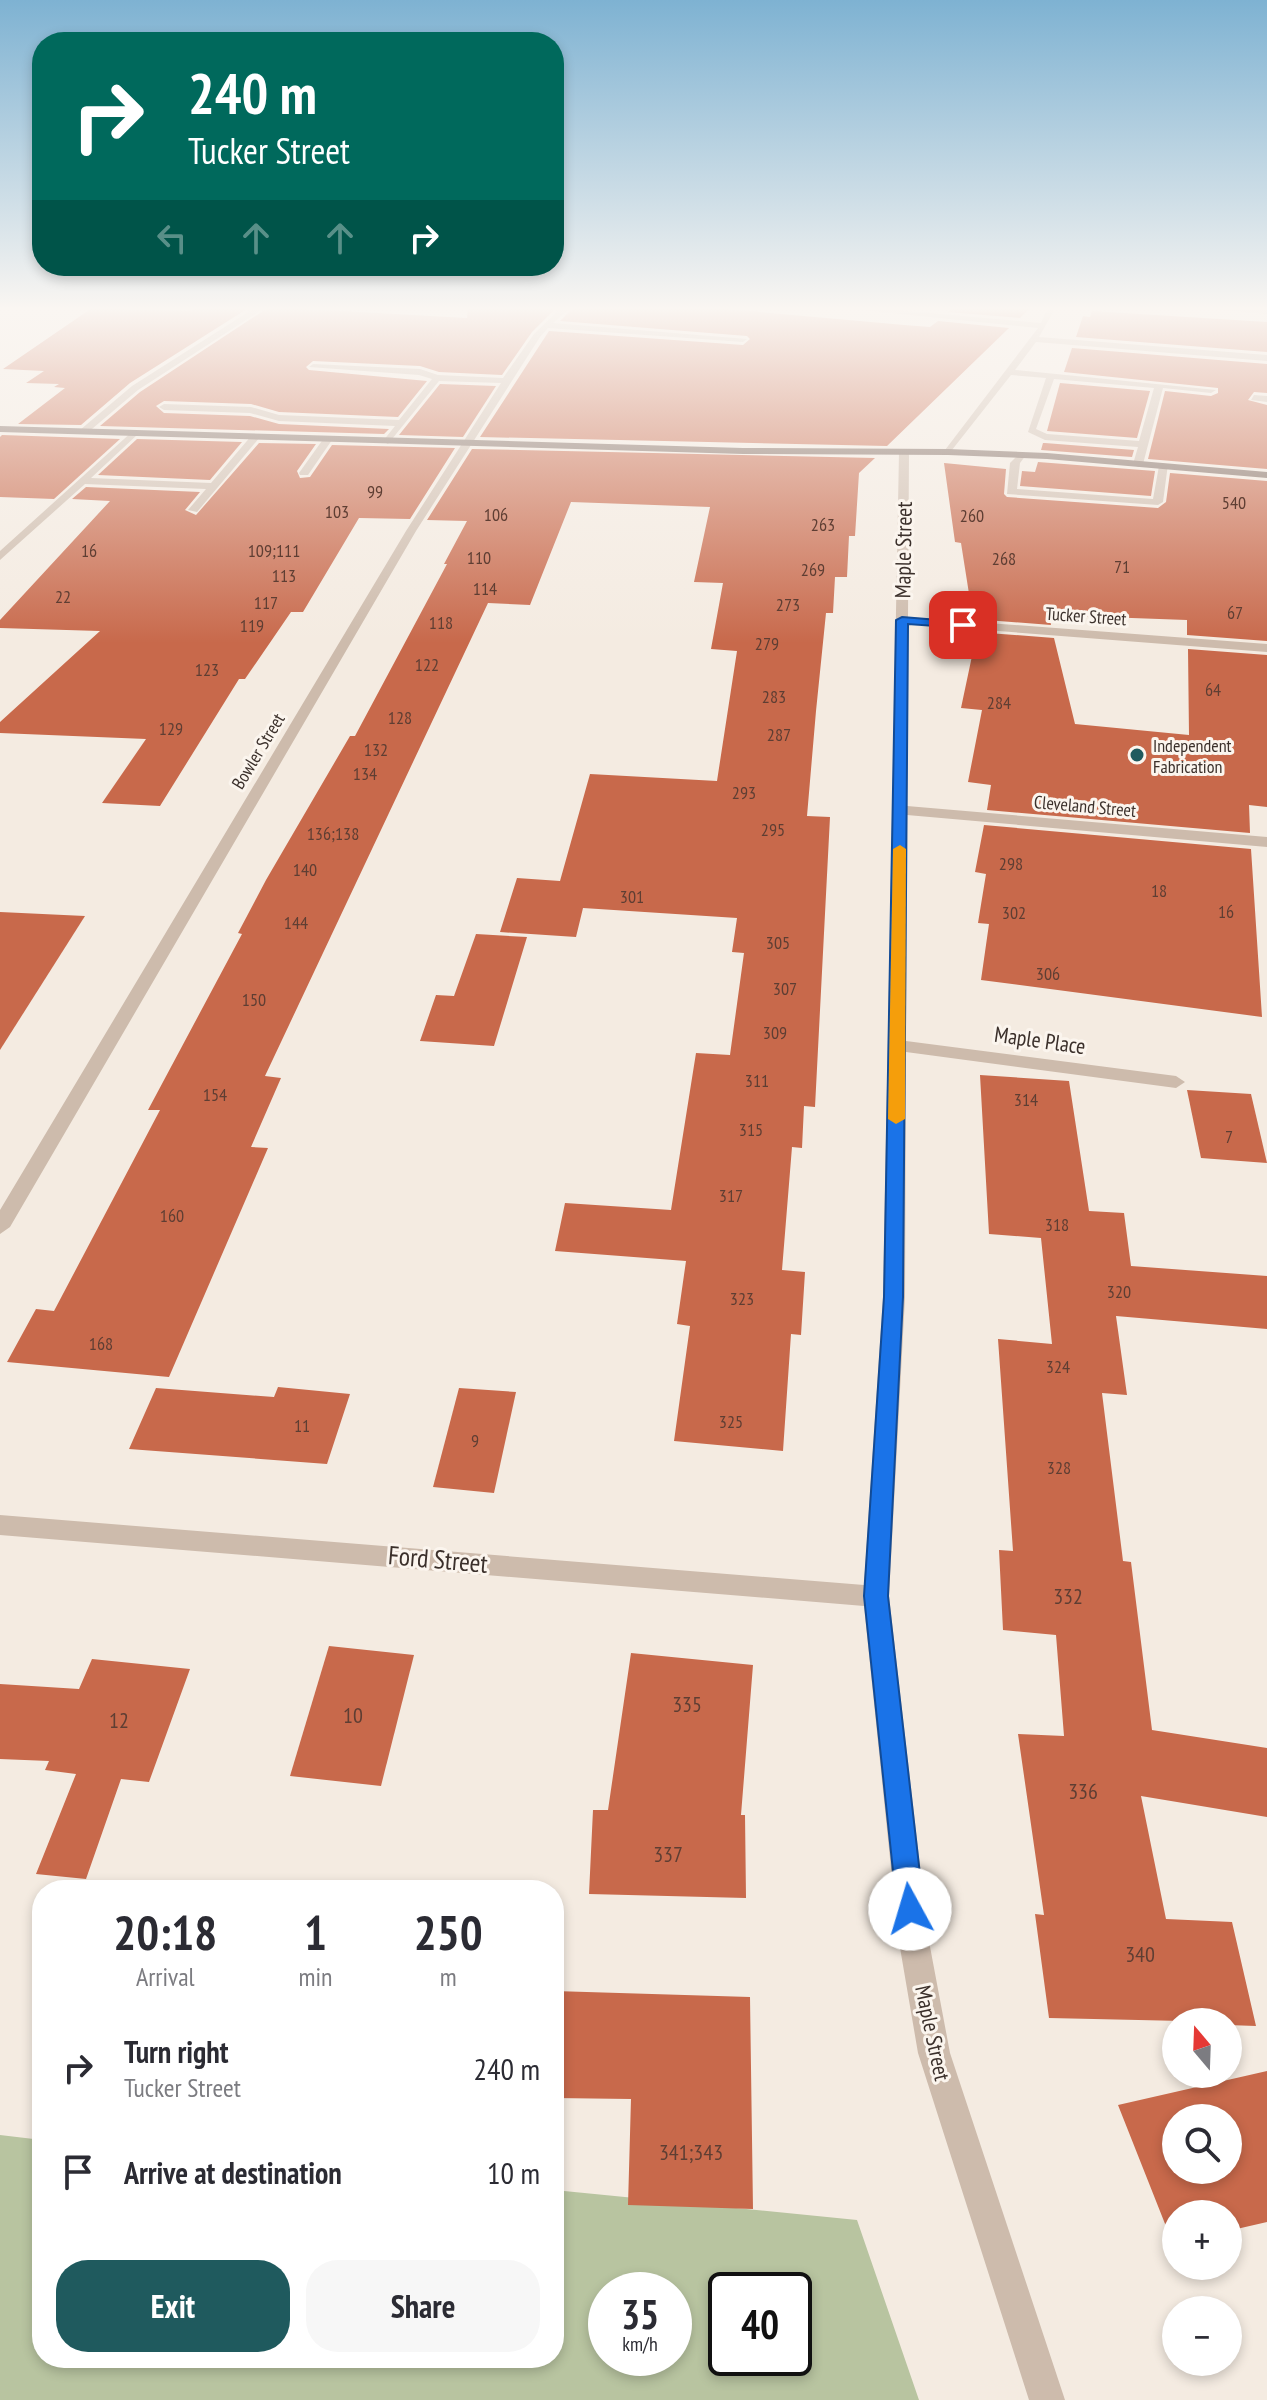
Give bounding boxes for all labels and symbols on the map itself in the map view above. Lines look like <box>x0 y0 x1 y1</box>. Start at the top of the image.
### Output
house number: 99 <box>367 480 383 503</box>
house number: 540 <box>1222 491 1246 514</box>
house number: 103 <box>325 500 349 523</box>
street label: Maple Street <box>888 501 918 599</box>
house number: 106 <box>484 503 508 526</box>
house number: 260 <box>960 504 984 527</box>
house number: 263 <box>811 513 835 536</box>
house number: 16 <box>81 539 97 562</box>
house number: 109;111 <box>248 539 300 562</box>
house number: 110 <box>467 546 491 569</box>
house number: 268 <box>992 547 1016 570</box>
house number: 71 <box>1114 555 1130 578</box>
house number: 269 <box>801 558 825 581</box>
house number: 113 <box>272 564 296 587</box>
house number: 114 <box>473 577 497 600</box>
house number: 22 <box>55 585 71 608</box>
house number: 117 <box>254 591 278 614</box>
pin <box>929 591 997 659</box>
house number: 273 <box>776 593 800 616</box>
house number: 67 <box>1227 601 1243 624</box>
street label: Tucker Street <box>1045 602 1127 630</box>
house number: 118 <box>429 611 453 634</box>
house number: 119 <box>240 614 264 637</box>
house number: 279 <box>755 632 779 655</box>
house number: 122 <box>415 653 439 676</box>
house number: 123 <box>195 658 219 681</box>
house number: 64 <box>1205 678 1221 701</box>
house number: 283 <box>762 685 786 708</box>
house number: 284 <box>987 691 1011 714</box>
house number: 128 <box>388 706 412 729</box>
street label: Bowler Street <box>226 709 290 793</box>
house number: 129 <box>159 717 183 740</box>
house number: 287 <box>767 723 791 746</box>
place label: Independent Fabrication <box>1153 734 1232 778</box>
house number: 132 <box>364 738 388 761</box>
marker: Independent Fabrication <box>1128 746 1146 764</box>
house number: 134 <box>353 762 377 785</box>
house number: 293 <box>732 781 756 804</box>
street label: Cleveland Street <box>1033 790 1137 822</box>
house number: 295 <box>761 818 785 841</box>
house number: 136;138 <box>307 822 359 845</box>
house number: 298 <box>999 852 1023 875</box>
house number: 140 <box>293 858 317 881</box>
house number: 18 <box>1151 879 1167 902</box>
house number: 301 <box>620 885 644 908</box>
house number: 16 <box>1218 900 1234 923</box>
house number: 302 <box>1002 901 1026 924</box>
house number: 144 <box>284 911 308 934</box>
house number: 305 <box>766 931 790 954</box>
house number: 306 <box>1036 962 1060 985</box>
house number: 307 <box>773 977 797 1000</box>
house number: 150 <box>242 988 266 1011</box>
street label: Maple Place <box>993 1020 1087 1060</box>
house number: 309 <box>763 1021 787 1044</box>
house number: 311 <box>745 1069 769 1092</box>
house number: 154 <box>203 1083 227 1106</box>
house number: 314 <box>1014 1088 1038 1111</box>
house number: 315 <box>739 1118 763 1141</box>
house number: 7 <box>1225 1125 1233 1148</box>
house number: 317 <box>719 1184 743 1207</box>
house number: 160 <box>160 1204 184 1227</box>
house number: 318 <box>1045 1213 1069 1236</box>
house number: 320 <box>1107 1280 1131 1303</box>
house number: 323 <box>730 1287 754 1310</box>
house number: 168 <box>89 1332 113 1355</box>
house number: 324 <box>1046 1355 1070 1378</box>
house number: 325 <box>719 1410 743 1433</box>
house number: 11 <box>294 1414 310 1437</box>
house number: 9 <box>471 1429 479 1452</box>
house number: 328 <box>1047 1456 1071 1479</box>
street label: Ford Street <box>387 1538 489 1580</box>
house number: 332 <box>1053 1582 1083 1610</box>
house number: 335 <box>672 1690 702 1718</box>
house number: 10 <box>343 1701 363 1729</box>
house number: 12 <box>109 1706 129 1734</box>
house number: 336 <box>1068 1777 1098 1805</box>
house number: 337 <box>653 1840 683 1868</box>
position arrow <box>868 1867 952 1951</box>
house number: 340 <box>1125 1940 1155 1968</box>
street label: Maple Street <box>909 1983 957 2083</box>
north arrow <box>1162 2008 1242 2088</box>
house number: 341;343 <box>659 2138 723 2166</box>
speed limit sign: 40 <box>708 2272 812 2376</box>

